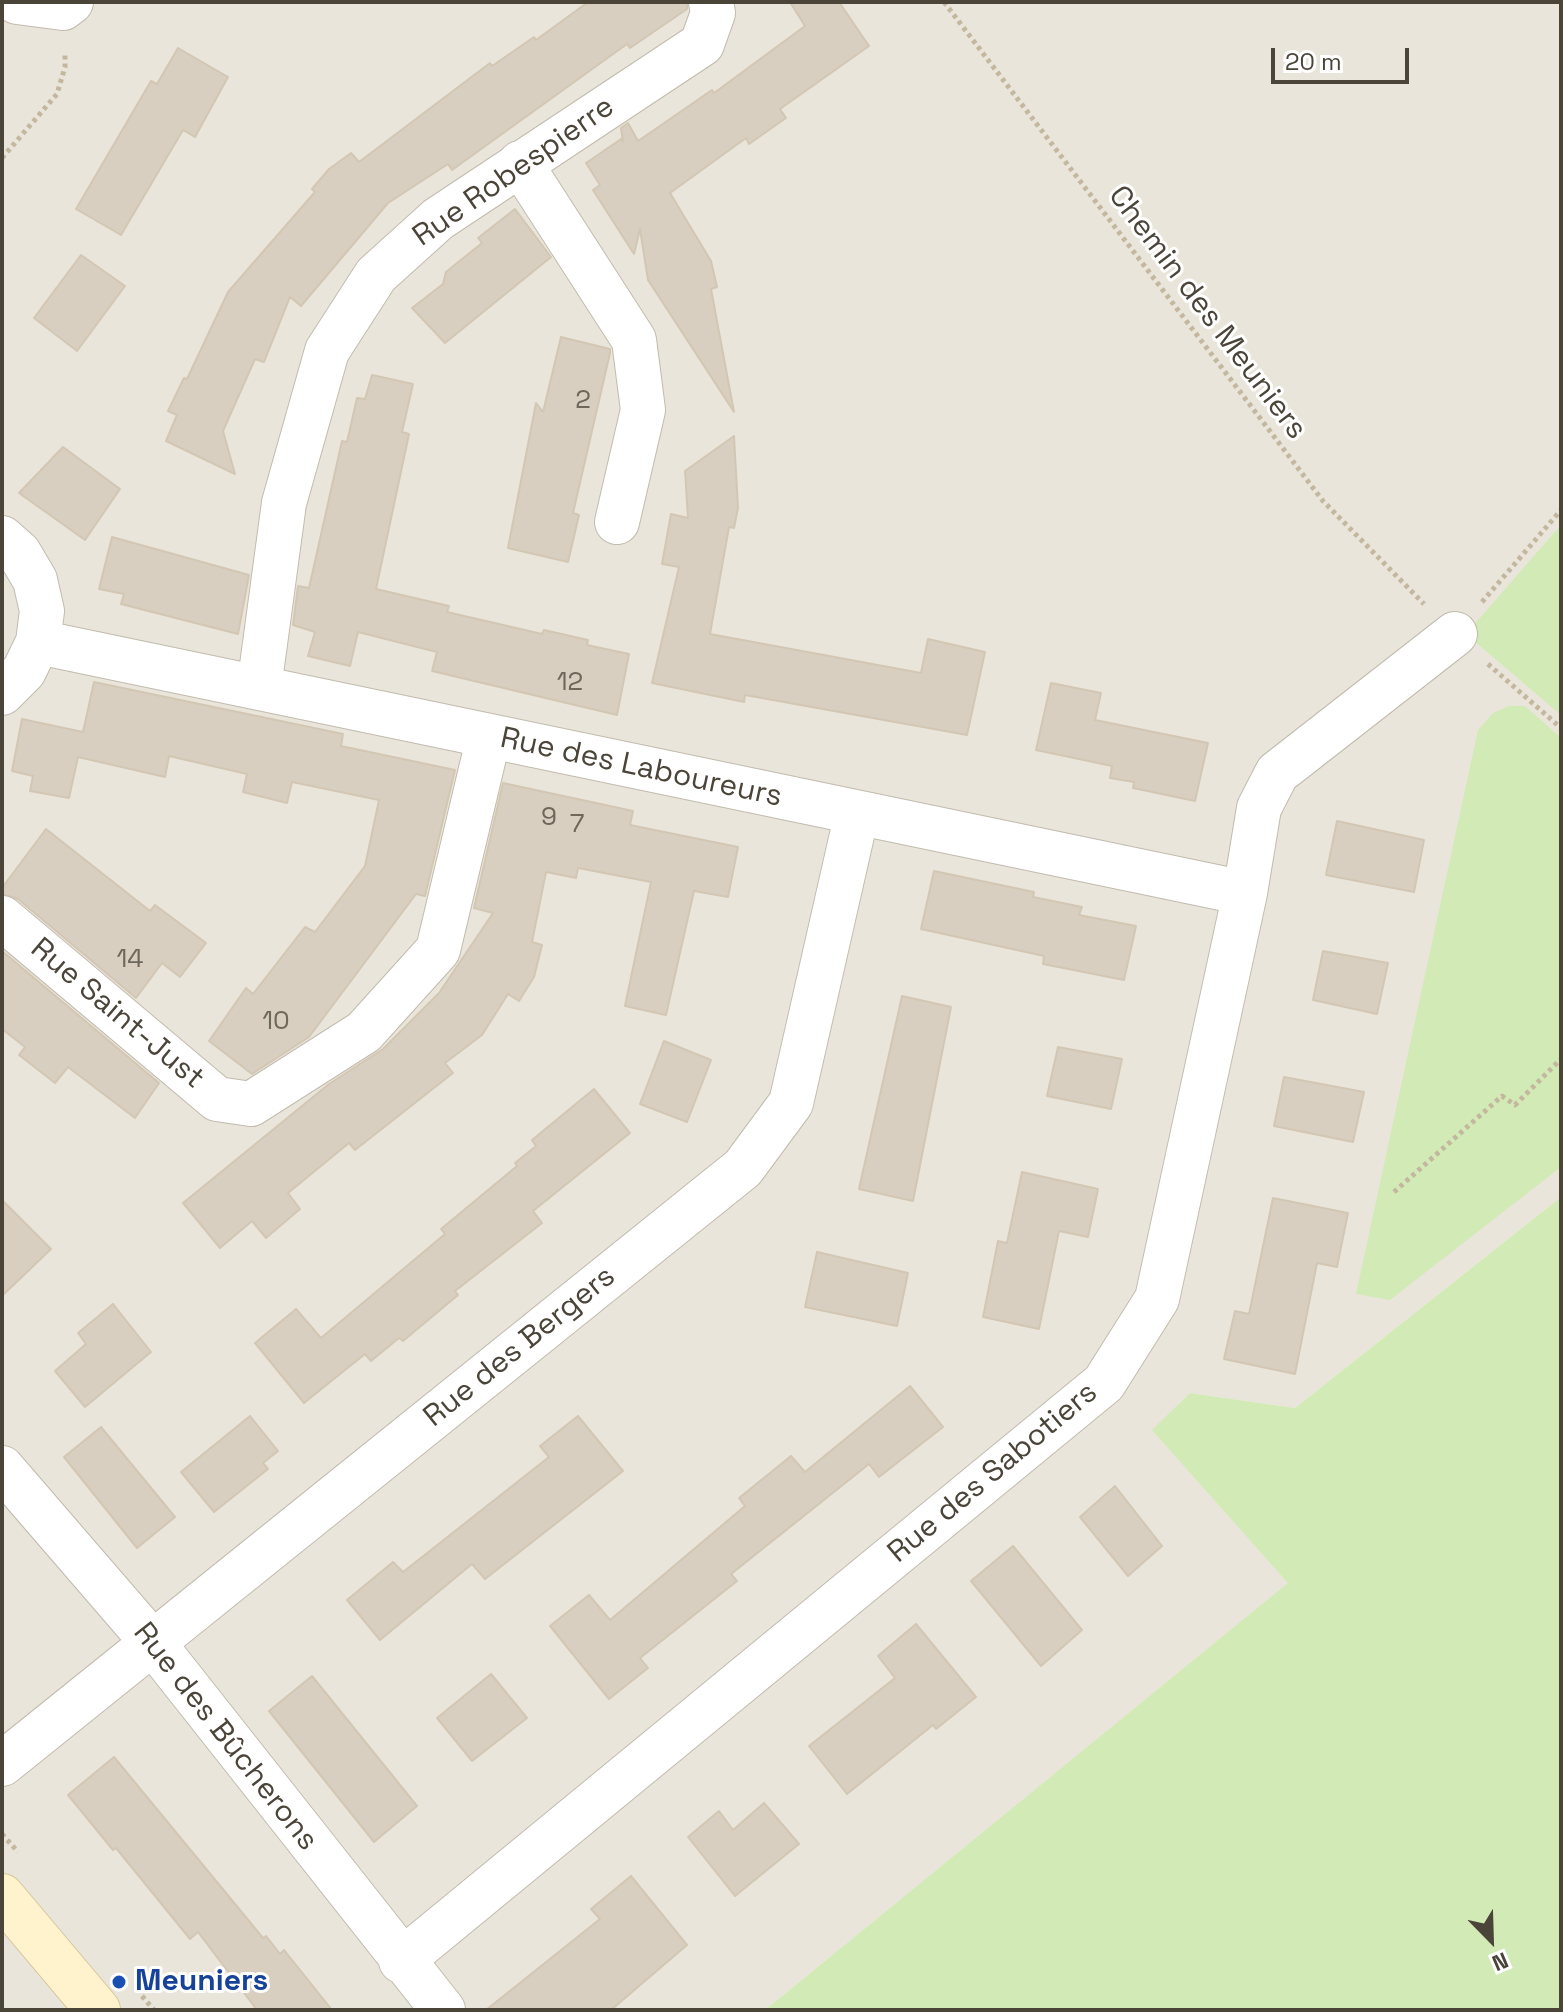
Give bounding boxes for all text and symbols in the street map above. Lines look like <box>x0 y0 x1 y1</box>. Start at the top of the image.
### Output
scale bar <box>1275 32 1413 82</box>
text: 20 m <box>1285 46 1342 77</box>
street label: Rue Robespierre <box>406 89 622 255</box>
street label: Chemin des Meuniers <box>1100 179 1314 447</box>
house number: 2 <box>575 385 591 417</box>
house number: 12 <box>557 667 583 699</box>
street label: Rue des Laboureurs <box>497 721 785 815</box>
house number: 9 <box>541 802 557 834</box>
house number: 7 <box>570 809 584 841</box>
street label: Rue Saint-Just <box>23 931 211 1097</box>
house number: 14 <box>116 944 144 976</box>
house number: 10 <box>262 1006 290 1038</box>
street label: Rue des Bergers <box>417 1259 623 1435</box>
street label: Rue des Sabotiers <box>881 1375 1105 1571</box>
street label: Rue des Bûcherons <box>125 1616 325 1858</box>
north arrow <box>1451 1900 1531 1980</box>
text: N <box>1488 1946 1513 1978</box>
place label: Meuniers <box>135 1964 268 2000</box>
marker: Meuniers <box>110 1973 128 1991</box>

